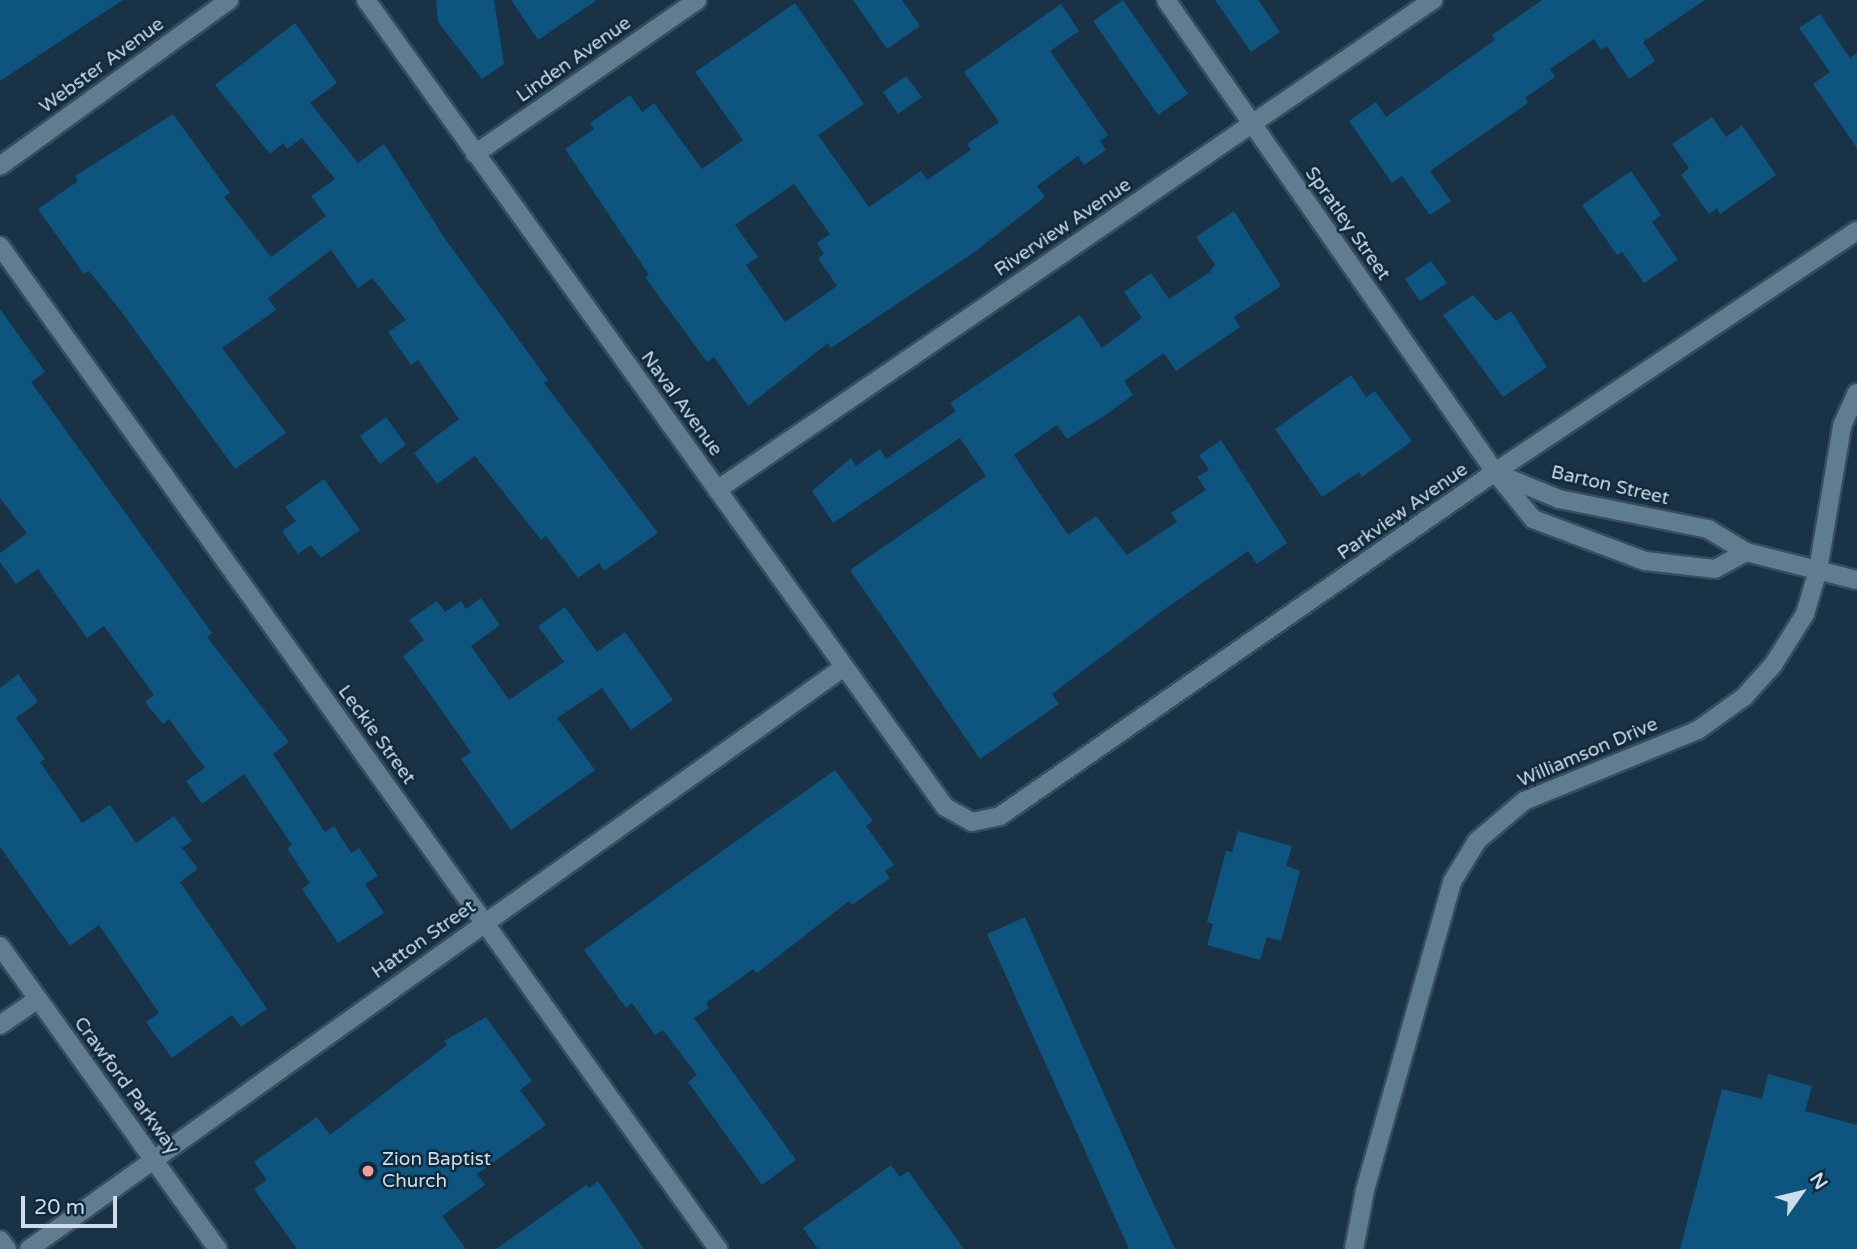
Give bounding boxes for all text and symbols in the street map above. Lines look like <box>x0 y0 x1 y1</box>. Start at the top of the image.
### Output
street label: Linden Avenue <box>512 12 636 108</box>
street label: Webster Avenue <box>35 13 169 119</box>
street label: Spratley Street <box>1299 163 1395 285</box>
street label: Riverview Avenue <box>990 174 1136 282</box>
street label: Naval Avenue <box>635 347 727 461</box>
street label: Parkview Avenue <box>1333 458 1473 566</box>
street label: Barton Street <box>1549 461 1671 511</box>
street label: Leckie Street <box>332 681 420 789</box>
street label: Williamson Drive <box>1514 713 1662 793</box>
street label: Hatton Street <box>368 896 480 984</box>
street label: Crawford Parkway <box>68 1013 184 1159</box>
place label: Zion Baptist Church <box>382 1149 491 1193</box>
north arrow <box>1766 1158 1836 1228</box>
marker: Zion Baptist Church <box>360 1163 376 1179</box>
text: N <box>1805 1169 1832 1194</box>
scale bar <box>24 1182 121 1226</box>
text: 20 m <box>34 1195 85 1220</box>

